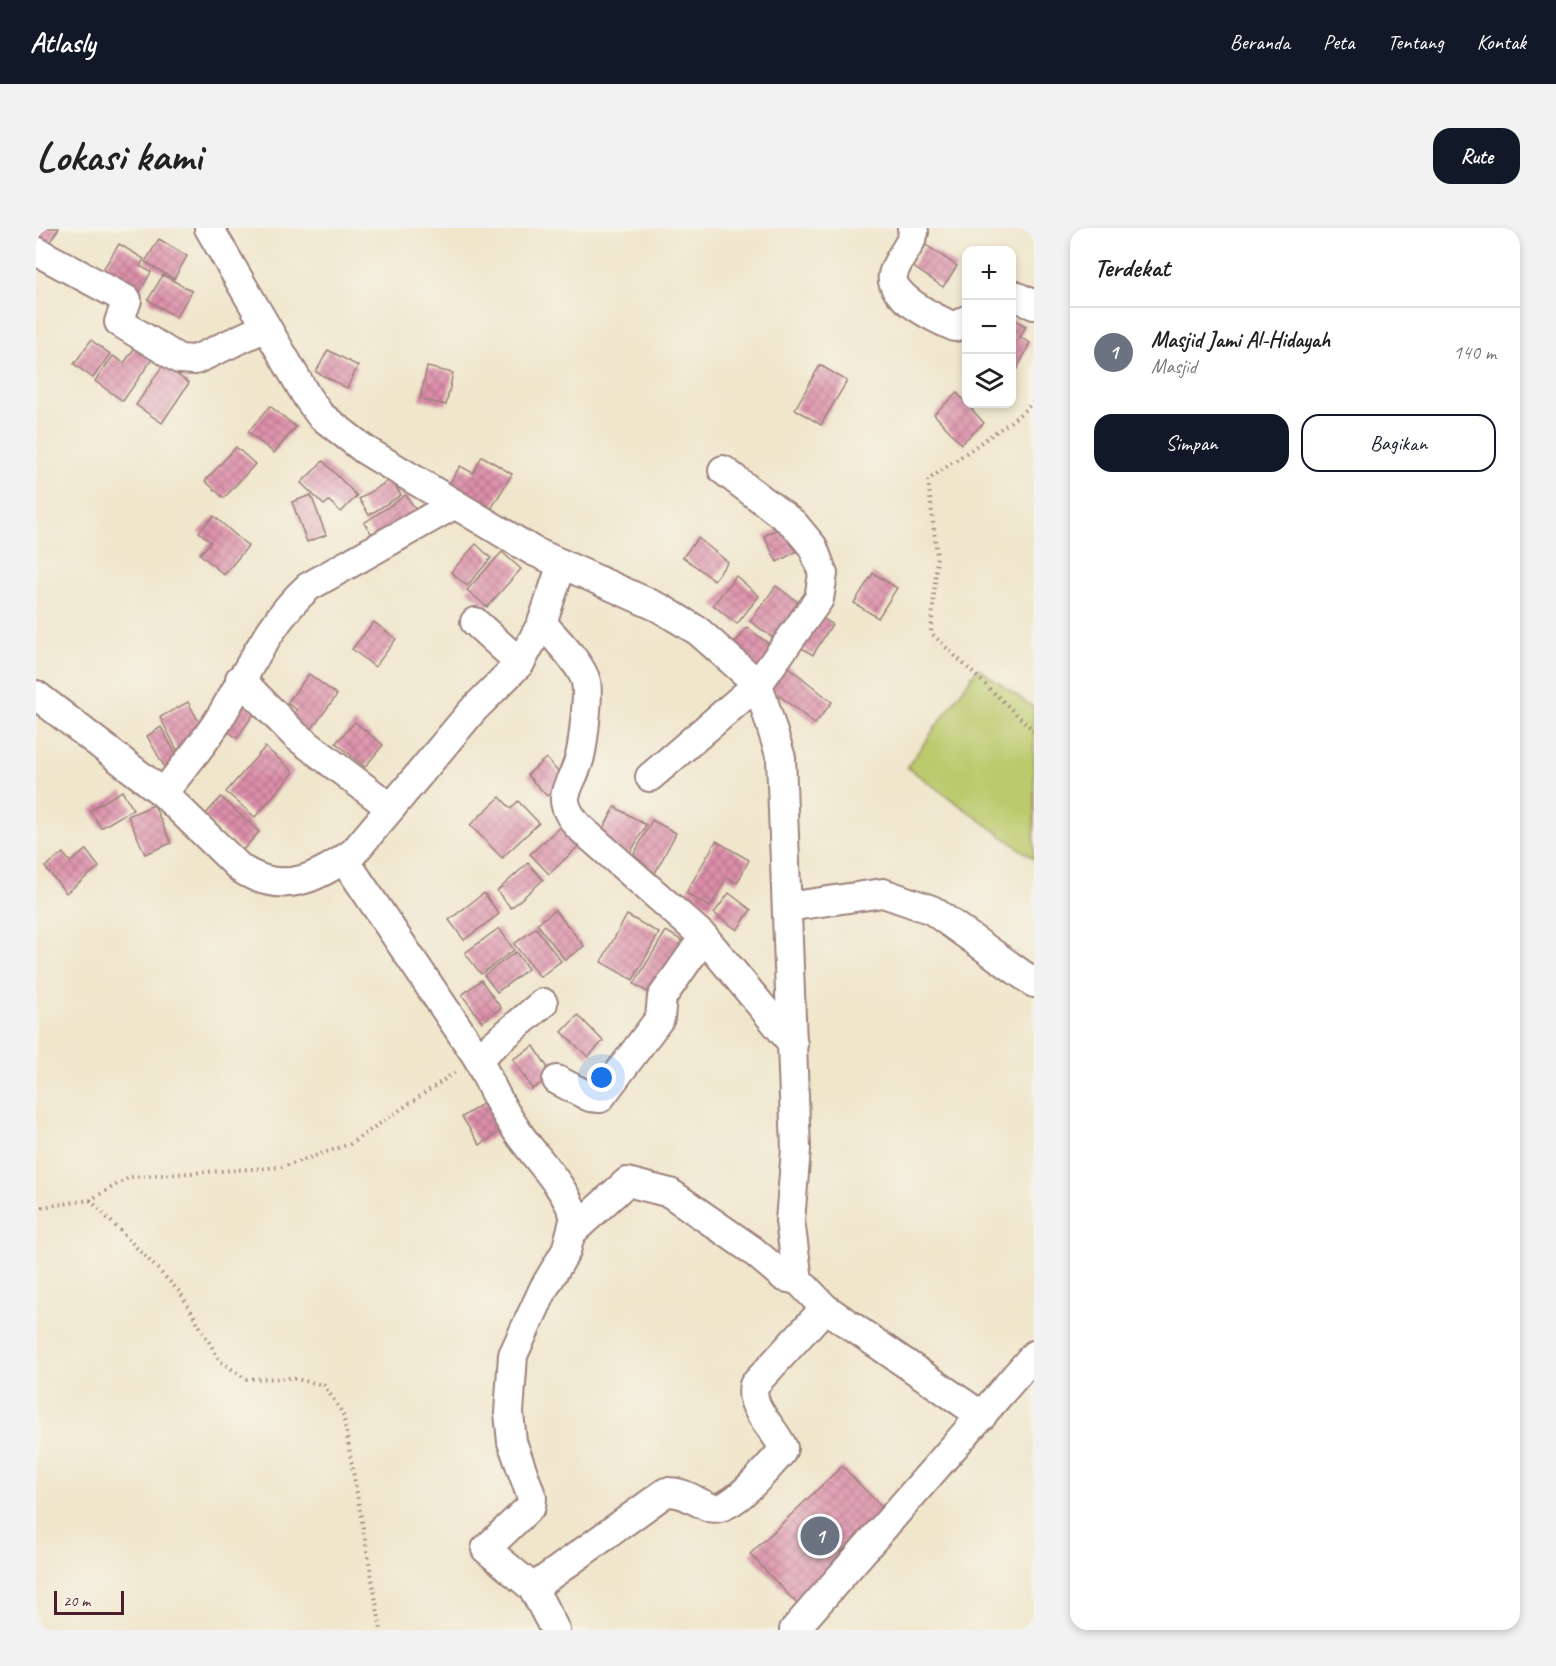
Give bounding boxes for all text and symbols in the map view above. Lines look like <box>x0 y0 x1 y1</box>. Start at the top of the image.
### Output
text: Atlasly <box>30 25 95 60</box>
text: Beranda <box>1230 29 1290 55</box>
text: Peta <box>1323 29 1354 55</box>
text: Tentang <box>1387 29 1444 55</box>
text: Kontak <box>1477 29 1526 55</box>
button: Rute <box>1433 128 1520 184</box>
text: Lokasi kami <box>36 130 202 183</box>
map controls <box>962 246 1016 408</box>
button: + <box>962 246 1016 300</box>
text: Terdekat <box>1094 251 1170 284</box>
button: − <box>962 300 1016 354</box>
text: Masjid Jami Al-Hidayah <box>1151 326 1330 354</box>
text: 1 <box>1109 340 1118 365</box>
text: 140 m <box>1453 340 1496 365</box>
button: layers <box>962 354 1016 408</box>
text: Masjid <box>1151 354 1197 379</box>
button: Simpan <box>1094 414 1289 472</box>
button: Bagikan <box>1301 414 1496 472</box>
your location <box>587 1063 616 1092</box>
pin: 1 <box>800 1514 840 1558</box>
scale bar <box>54 1588 124 1616</box>
text: 20 m <box>63 1591 90 1611</box>

